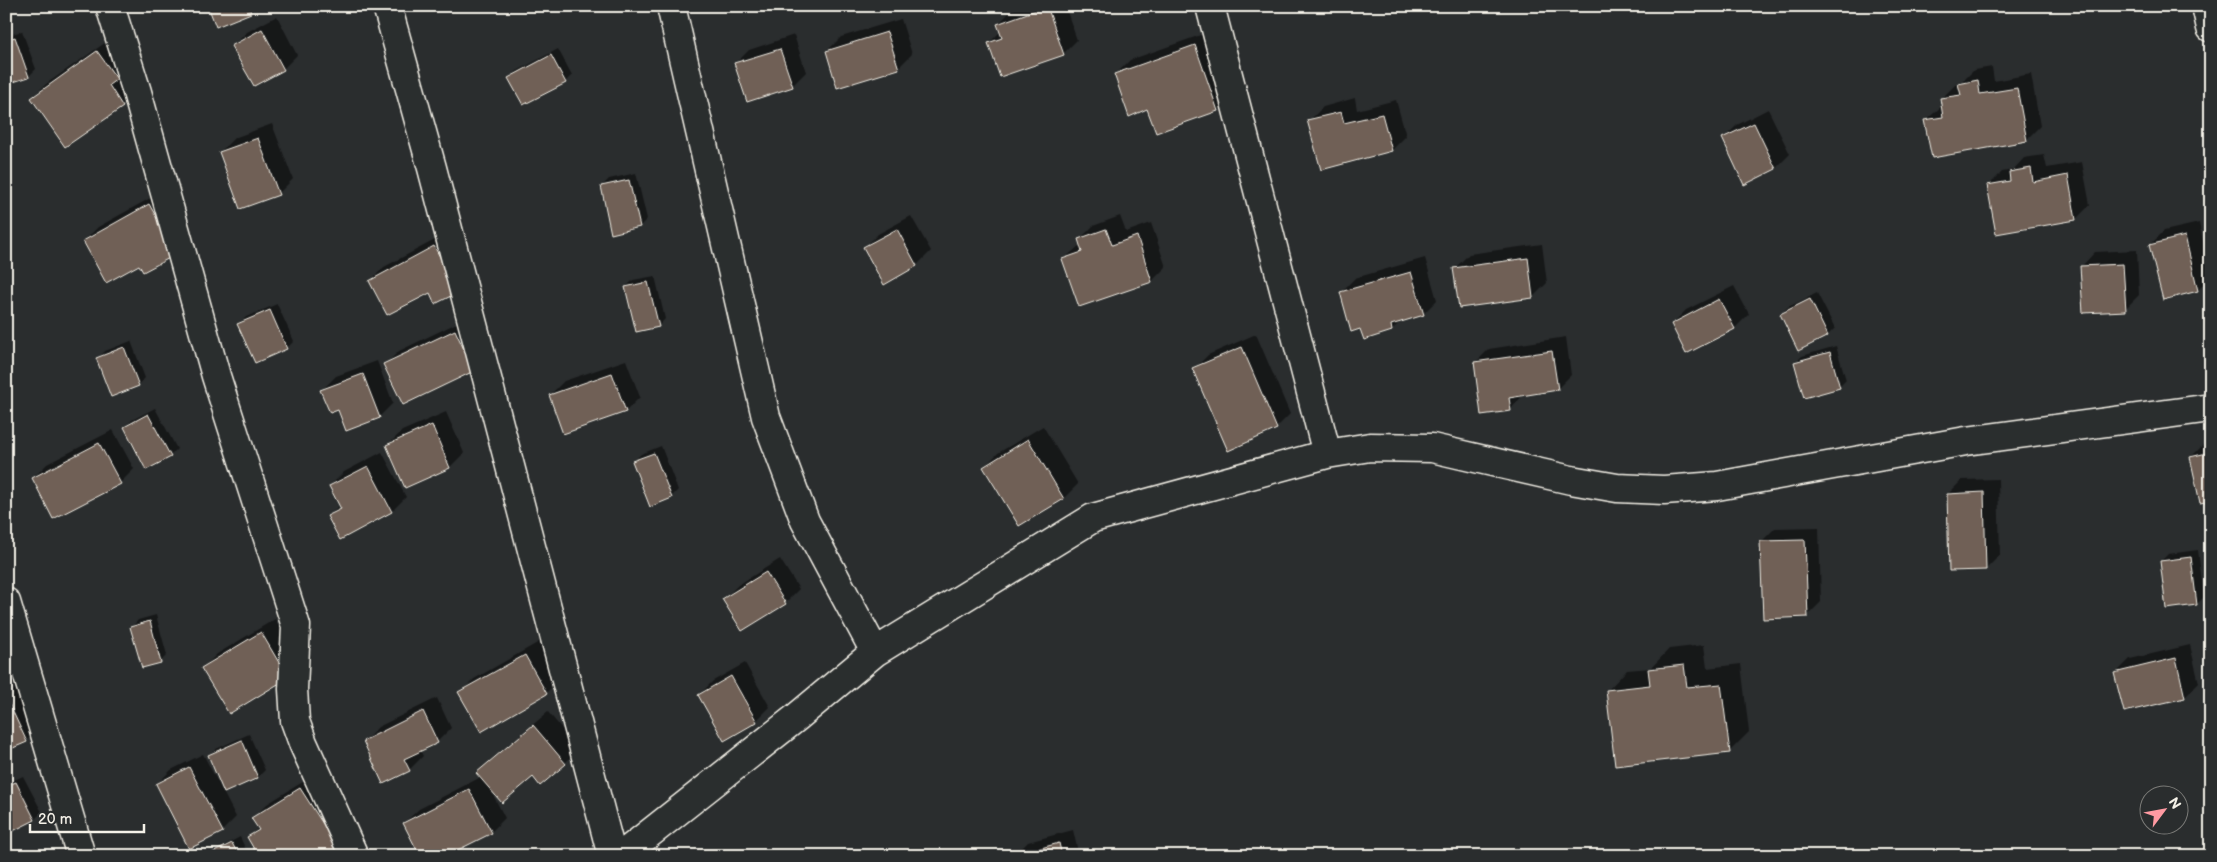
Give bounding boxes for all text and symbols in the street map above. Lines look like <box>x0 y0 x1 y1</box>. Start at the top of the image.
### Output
north arrow <box>2140 784 2190 834</box>
text: N <box>2165 794 2185 812</box>
scale bar <box>30 802 144 834</box>
text: 20 m <box>38 810 72 829</box>

